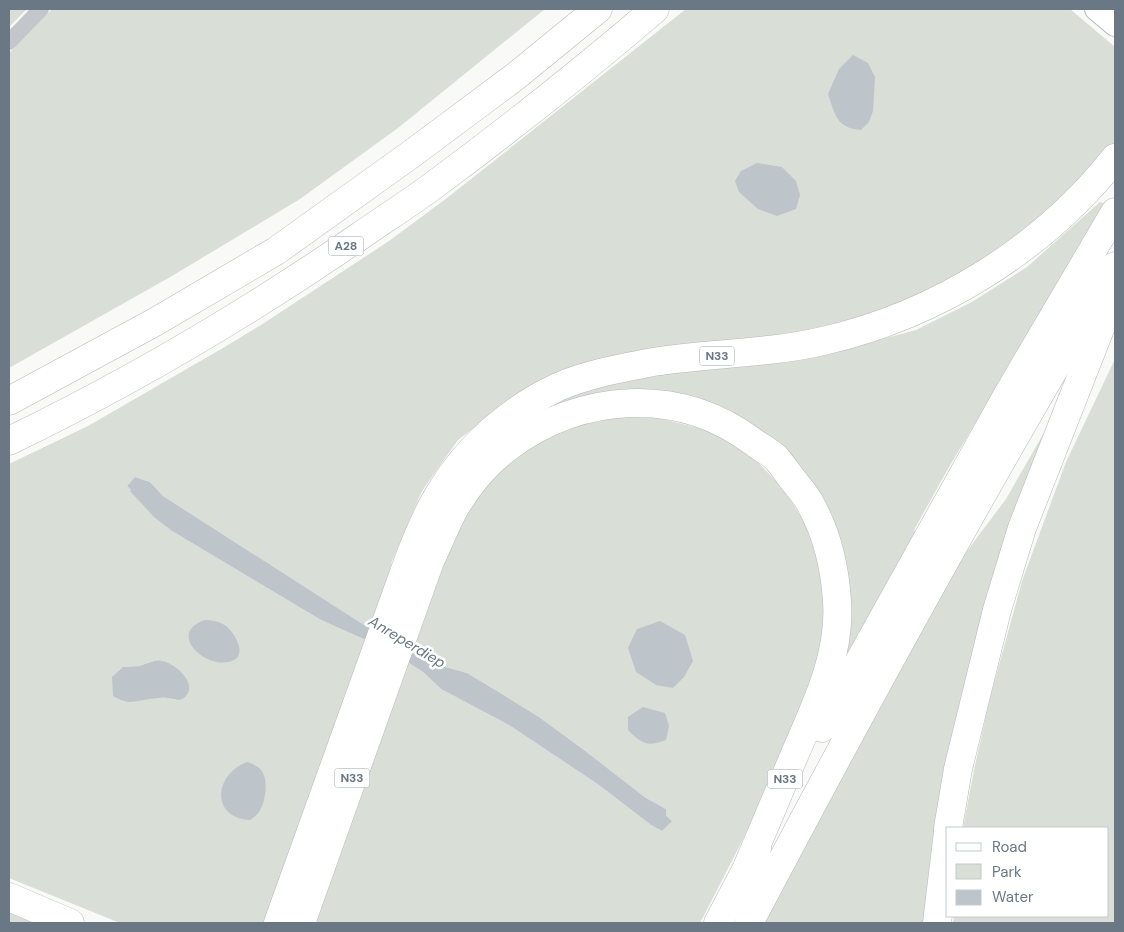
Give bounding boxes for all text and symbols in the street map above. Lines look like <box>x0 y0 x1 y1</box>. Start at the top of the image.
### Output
road number: A28 <box>328 237 364 256</box>
road number: N33 <box>700 346 734 366</box>
water label: Anreperdiep <box>364 611 449 673</box>
road number: N33 <box>334 768 370 788</box>
road number: N33 <box>768 770 802 789</box>
legend <box>946 827 1109 917</box>
text: Road <box>992 837 1027 857</box>
text: Park <box>992 862 1022 882</box>
text: Water <box>992 887 1034 907</box>

